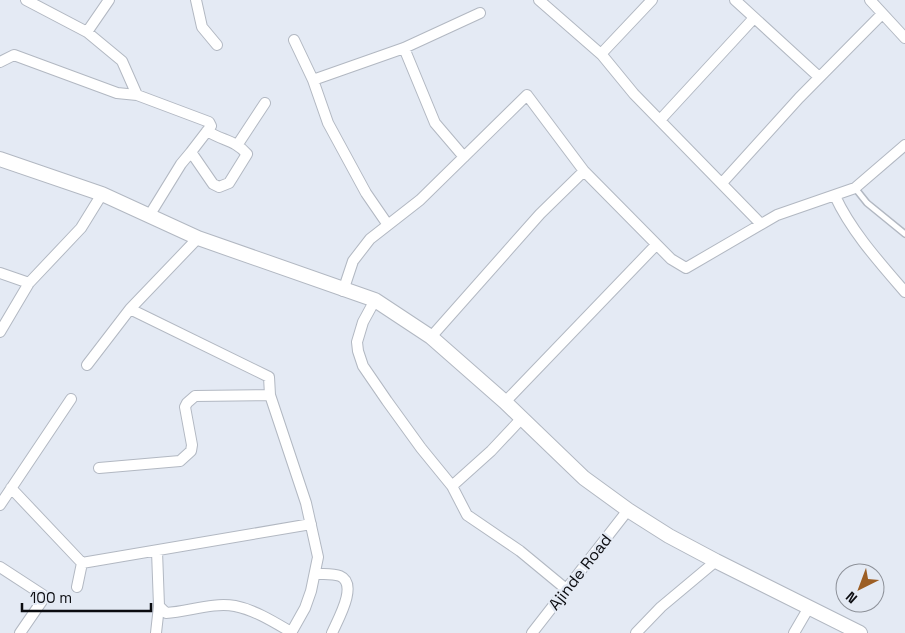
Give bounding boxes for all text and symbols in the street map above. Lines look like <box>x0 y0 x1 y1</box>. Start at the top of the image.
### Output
street label: Ajinde Road <box>544 530 616 614</box>
north arrow <box>835 563 885 613</box>
scale bar <box>22 580 151 612</box>
text: 100 m <box>30 588 72 607</box>
text: N <box>842 588 861 607</box>

